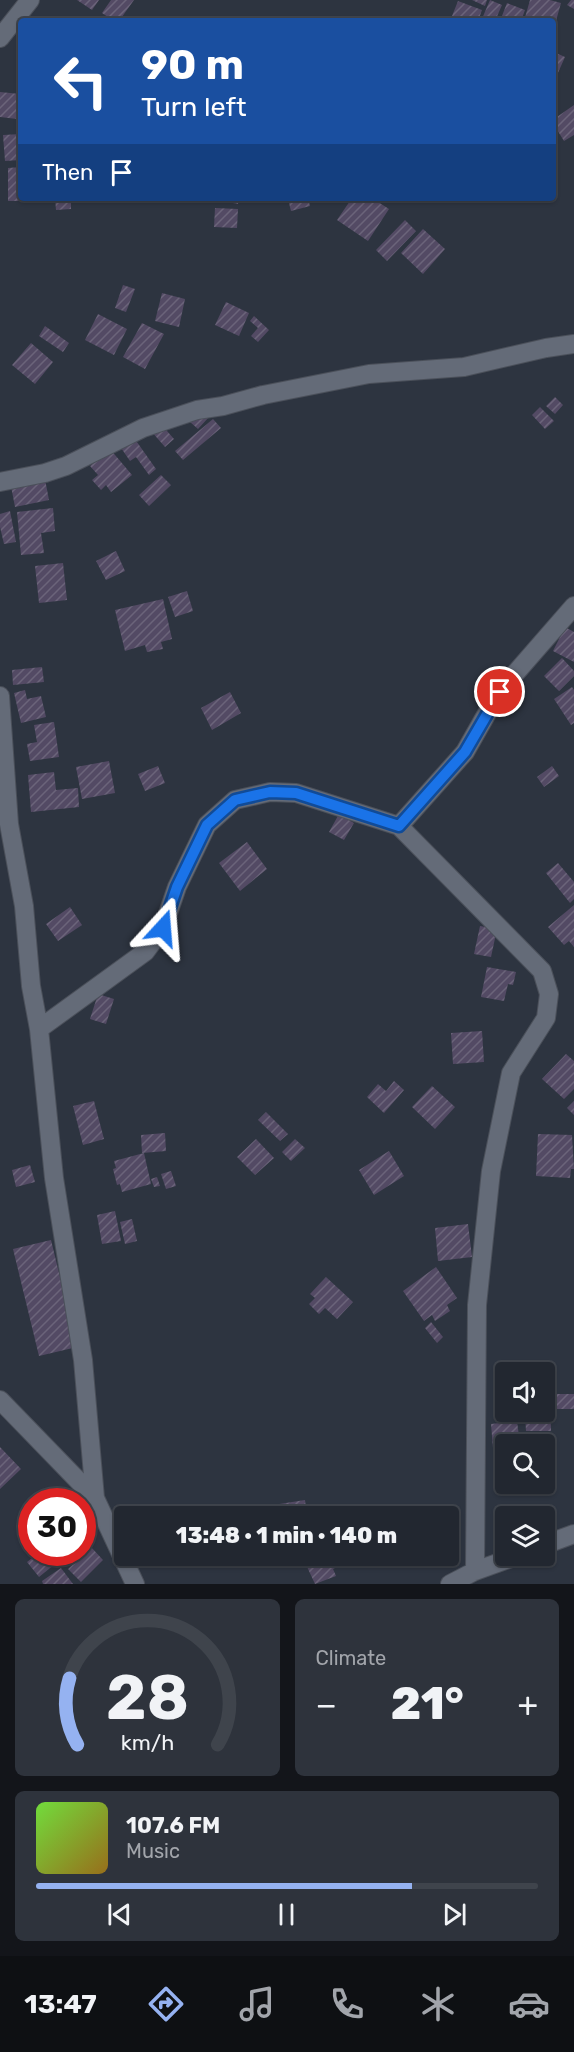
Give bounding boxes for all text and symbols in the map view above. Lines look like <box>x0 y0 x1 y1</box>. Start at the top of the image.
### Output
text: 90 m <box>141 40 244 90</box>
icon: left <box>42 42 120 120</box>
text: Turn left <box>141 91 246 123</box>
icon: arrive <box>105 156 138 189</box>
text: Then <box>42 159 93 186</box>
pin <box>474 666 525 717</box>
icon: arrive <box>483 675 516 708</box>
position arrow <box>131 896 195 960</box>
map controls <box>495 1362 555 1566</box>
button: sound <box>495 1362 555 1422</box>
button: search <box>495 1434 555 1494</box>
speed limit sign: 30 <box>18 1488 96 1566</box>
button: layers <box>495 1506 555 1566</box>
text: 13:48 · 1 min · 140 m <box>176 1522 397 1549</box>
text: Climate <box>316 1646 386 1670</box>
text: 28 <box>106 1661 189 1735</box>
text: 21° <box>391 1677 464 1730</box>
text: − <box>316 1685 337 1724</box>
text: + <box>517 1685 538 1724</box>
text: km/h <box>120 1730 174 1755</box>
text: 107.6 FM <box>126 1812 220 1839</box>
text: Music <box>126 1839 180 1863</box>
icon: previous <box>103 1898 136 1931</box>
icon: pause <box>270 1898 303 1931</box>
icon: next <box>438 1898 471 1931</box>
icon: directions <box>145 1983 187 2025</box>
icon: music <box>236 1983 278 2025</box>
icon: phone <box>326 1983 368 2025</box>
icon: climate <box>417 1983 459 2025</box>
icon: car <box>508 1983 550 2025</box>
text: 13:47 <box>24 1988 97 2020</box>

